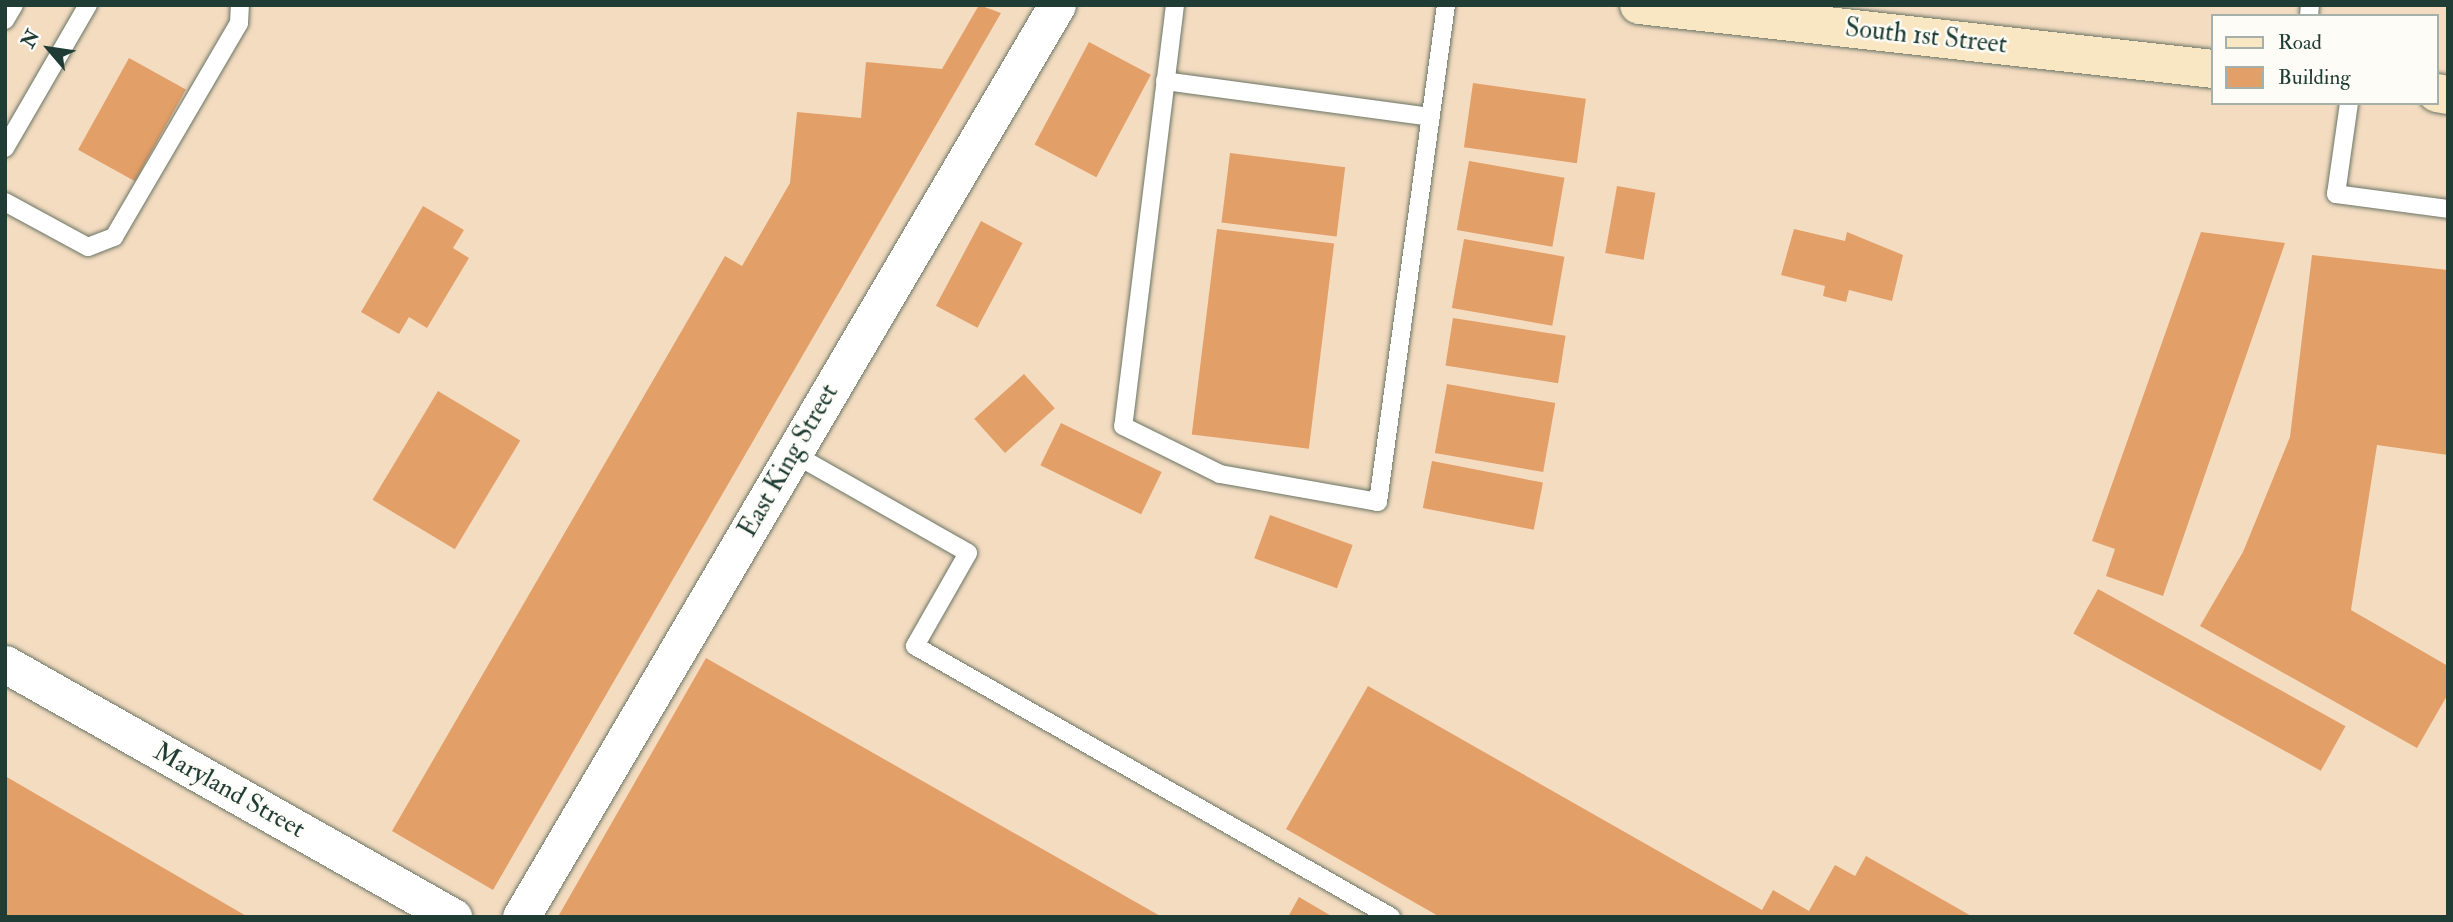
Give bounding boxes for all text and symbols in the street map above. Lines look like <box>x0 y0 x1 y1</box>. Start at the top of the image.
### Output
street label: South 1st Street <box>1843 13 2009 61</box>
north arrow <box>14 14 84 84</box>
legend <box>2212 14 2439 105</box>
text: N <box>16 26 45 52</box>
text: Road <box>2278 29 2322 56</box>
text: Building <box>2278 64 2351 91</box>
street label: East King Street <box>733 379 845 543</box>
street label: Maryland Street <box>148 737 310 845</box>

